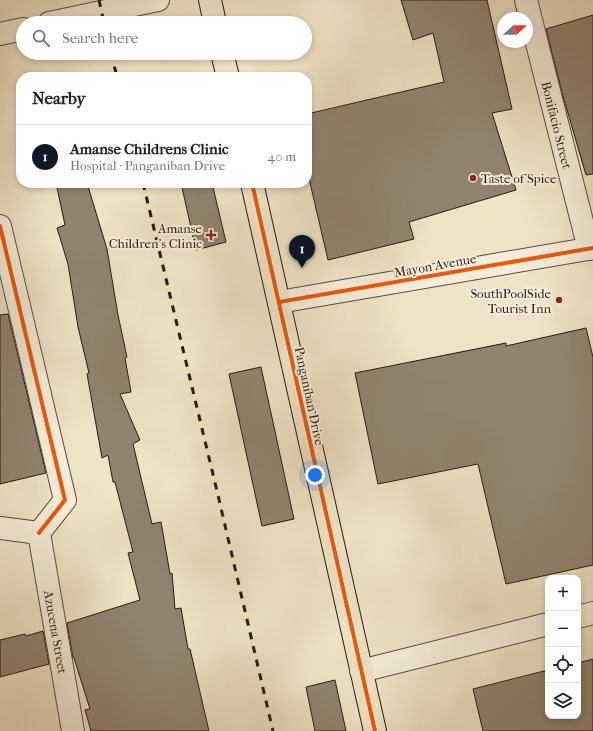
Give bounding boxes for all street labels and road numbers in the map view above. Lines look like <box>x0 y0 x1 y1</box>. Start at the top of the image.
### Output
street label: Bonifacio Street <box>538 80 575 171</box>
street label: Mayon Avenue <box>393 251 478 280</box>
street label: Panganiban Drive <box>292 345 327 447</box>
street label: Azucena Street <box>41 588 70 675</box>

